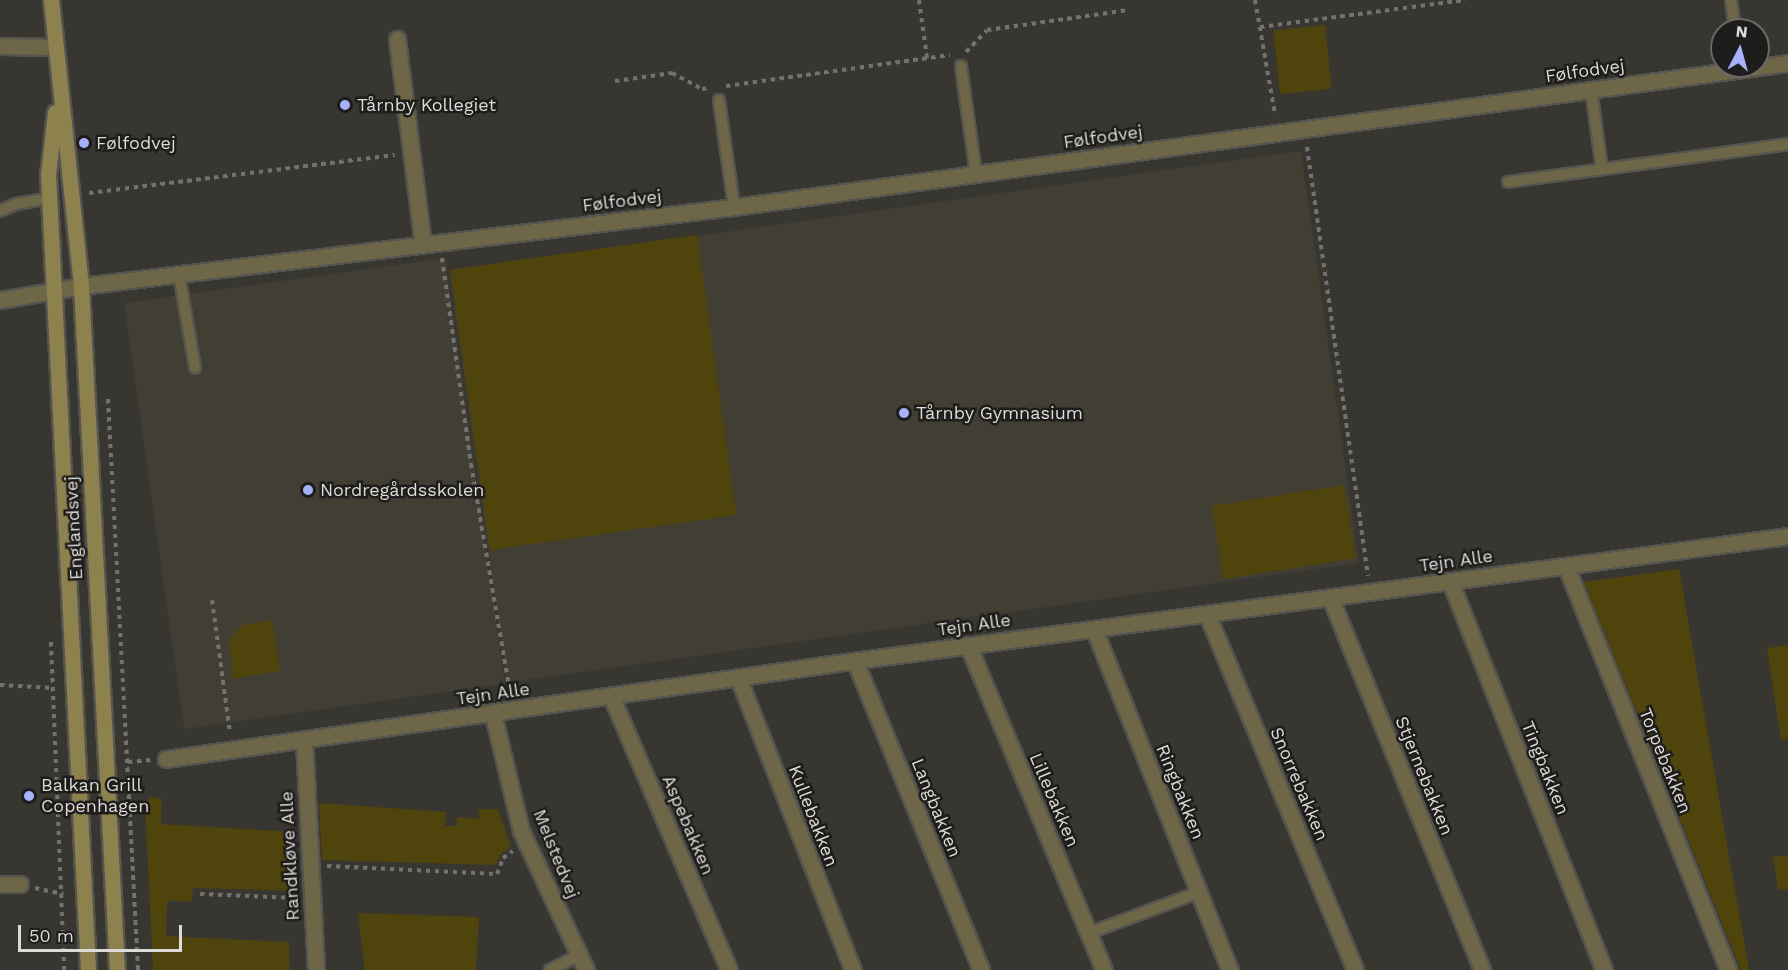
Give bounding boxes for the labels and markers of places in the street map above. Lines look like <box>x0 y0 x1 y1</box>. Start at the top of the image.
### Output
place label: Tårnby Kollegiet <box>357 94 496 116</box>
marker: Tårnby Kollegiet <box>338 98 352 112</box>
place label: Følfodvej <box>96 132 176 154</box>
marker: Følfodvej <box>77 136 91 150</box>
place label: Tårnby Gymnasium <box>916 402 1083 424</box>
marker: Tårnby Gymnasium <box>897 406 911 420</box>
place label: Nordregårdsskolen <box>320 479 484 501</box>
marker: Nordregårdsskolen <box>301 483 315 497</box>
place label: Balkan Grill Copenhagen <box>41 775 149 818</box>
marker: Balkan Grill Copenhagen <box>22 789 36 803</box>

